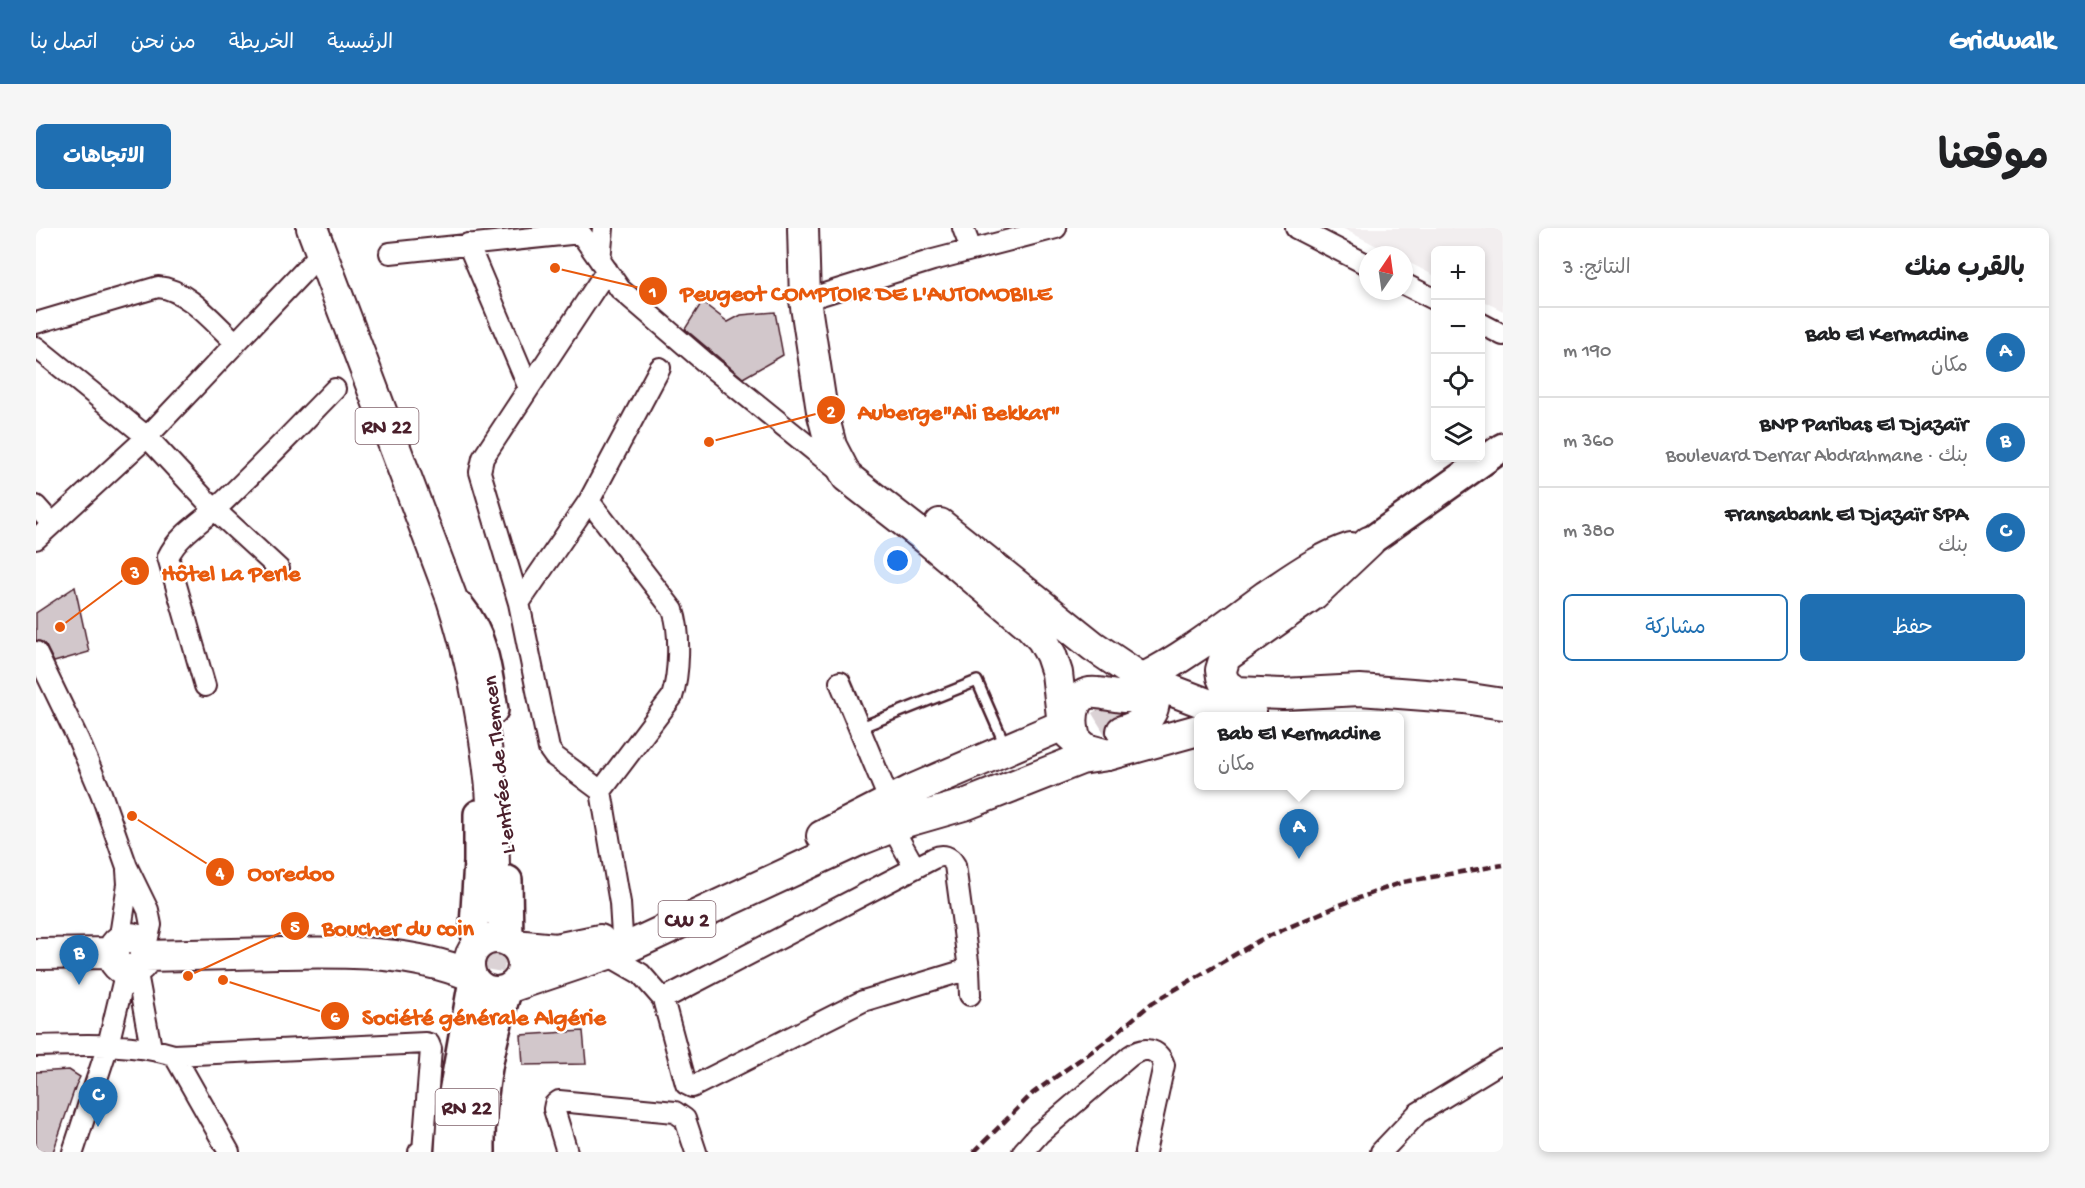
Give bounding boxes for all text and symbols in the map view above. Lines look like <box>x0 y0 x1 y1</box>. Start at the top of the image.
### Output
text: Gridwalk <box>1949 26 2055 59</box>
text: اتصل بنا <box>30 32 98 57</box>
text: من نحن <box>131 32 196 57</box>
text: الخريطة <box>229 32 294 57</box>
text: الرئيسية <box>327 32 393 57</box>
button: الاتجاهات <box>36 124 171 189</box>
text: موقعنا <box>1938 136 2049 185</box>
north arrow <box>1359 246 1413 300</box>
map controls <box>1431 246 1485 462</box>
button: + <box>1431 246 1485 300</box>
text: بالقرب منك <box>1905 255 2025 286</box>
text: النتائج: 3 <box>1563 258 1631 281</box>
callout: Peugeot COMPTOIR DE L'AUTOMOBILE <box>638 270 1064 312</box>
text: Peugeot COMPTOIR DE L'AUTOMOBILE <box>678 281 1054 310</box>
text: 1 <box>648 283 657 304</box>
button: − <box>1431 300 1485 354</box>
text: Bab El Kermadine <box>1805 323 1968 349</box>
text: 190 m <box>1563 341 1611 364</box>
text: A <box>2000 341 2011 364</box>
button: locate <box>1431 354 1485 408</box>
text: مكان <box>1931 356 1968 379</box>
callout: Auberge"Ali Bekkar" <box>816 389 1073 431</box>
text: Auberge"Ali Bekkar" <box>856 400 1061 429</box>
text: 2 <box>827 403 836 424</box>
road number: RN 22 <box>356 408 418 444</box>
button: layers <box>1431 408 1485 462</box>
text: BNP Paribas El Djazaïr <box>1760 413 1968 439</box>
text: 360 m <box>1563 431 1614 454</box>
text: B <box>2000 431 2011 454</box>
text: بنك · Boulevard Derrar Abdrahmane <box>1666 446 1968 469</box>
text: Fransabank El Djazaïr SPA <box>1725 503 1968 529</box>
text: 380 m <box>1563 521 1615 544</box>
text: C <box>2000 521 2011 544</box>
text: بنك <box>1938 536 1968 559</box>
your location <box>883 546 912 575</box>
callout: Hôtel La Perle <box>120 550 313 592</box>
text: Hôtel La Perle <box>162 561 302 590</box>
text: 3 <box>129 564 140 585</box>
button: مشاركة <box>1563 594 1788 661</box>
button: حفظ <box>1800 594 2025 661</box>
street label: L'entrée de Tlemcen <box>479 674 523 855</box>
popup <box>1194 712 1404 790</box>
text: Bab El Kermadine <box>1218 722 1380 748</box>
text: مكان <box>1218 755 1255 778</box>
pin: A <box>1280 810 1318 859</box>
callout: Ooredoo <box>205 851 346 893</box>
text: Ooredoo <box>248 861 335 890</box>
text: 4 <box>215 864 225 885</box>
road number: CW 2 <box>658 901 716 937</box>
callout: Boucher du coin <box>280 905 485 947</box>
text: Boucher du coin <box>321 916 475 945</box>
text: 5 <box>290 918 300 939</box>
pin: B <box>60 936 99 985</box>
callout: Société générale Algérie <box>320 995 617 1037</box>
text: Société générale Algérie <box>362 1005 607 1034</box>
text: 6 <box>330 1008 340 1029</box>
pin: C <box>78 1078 118 1127</box>
road number: RN 22 <box>436 1089 498 1125</box>

